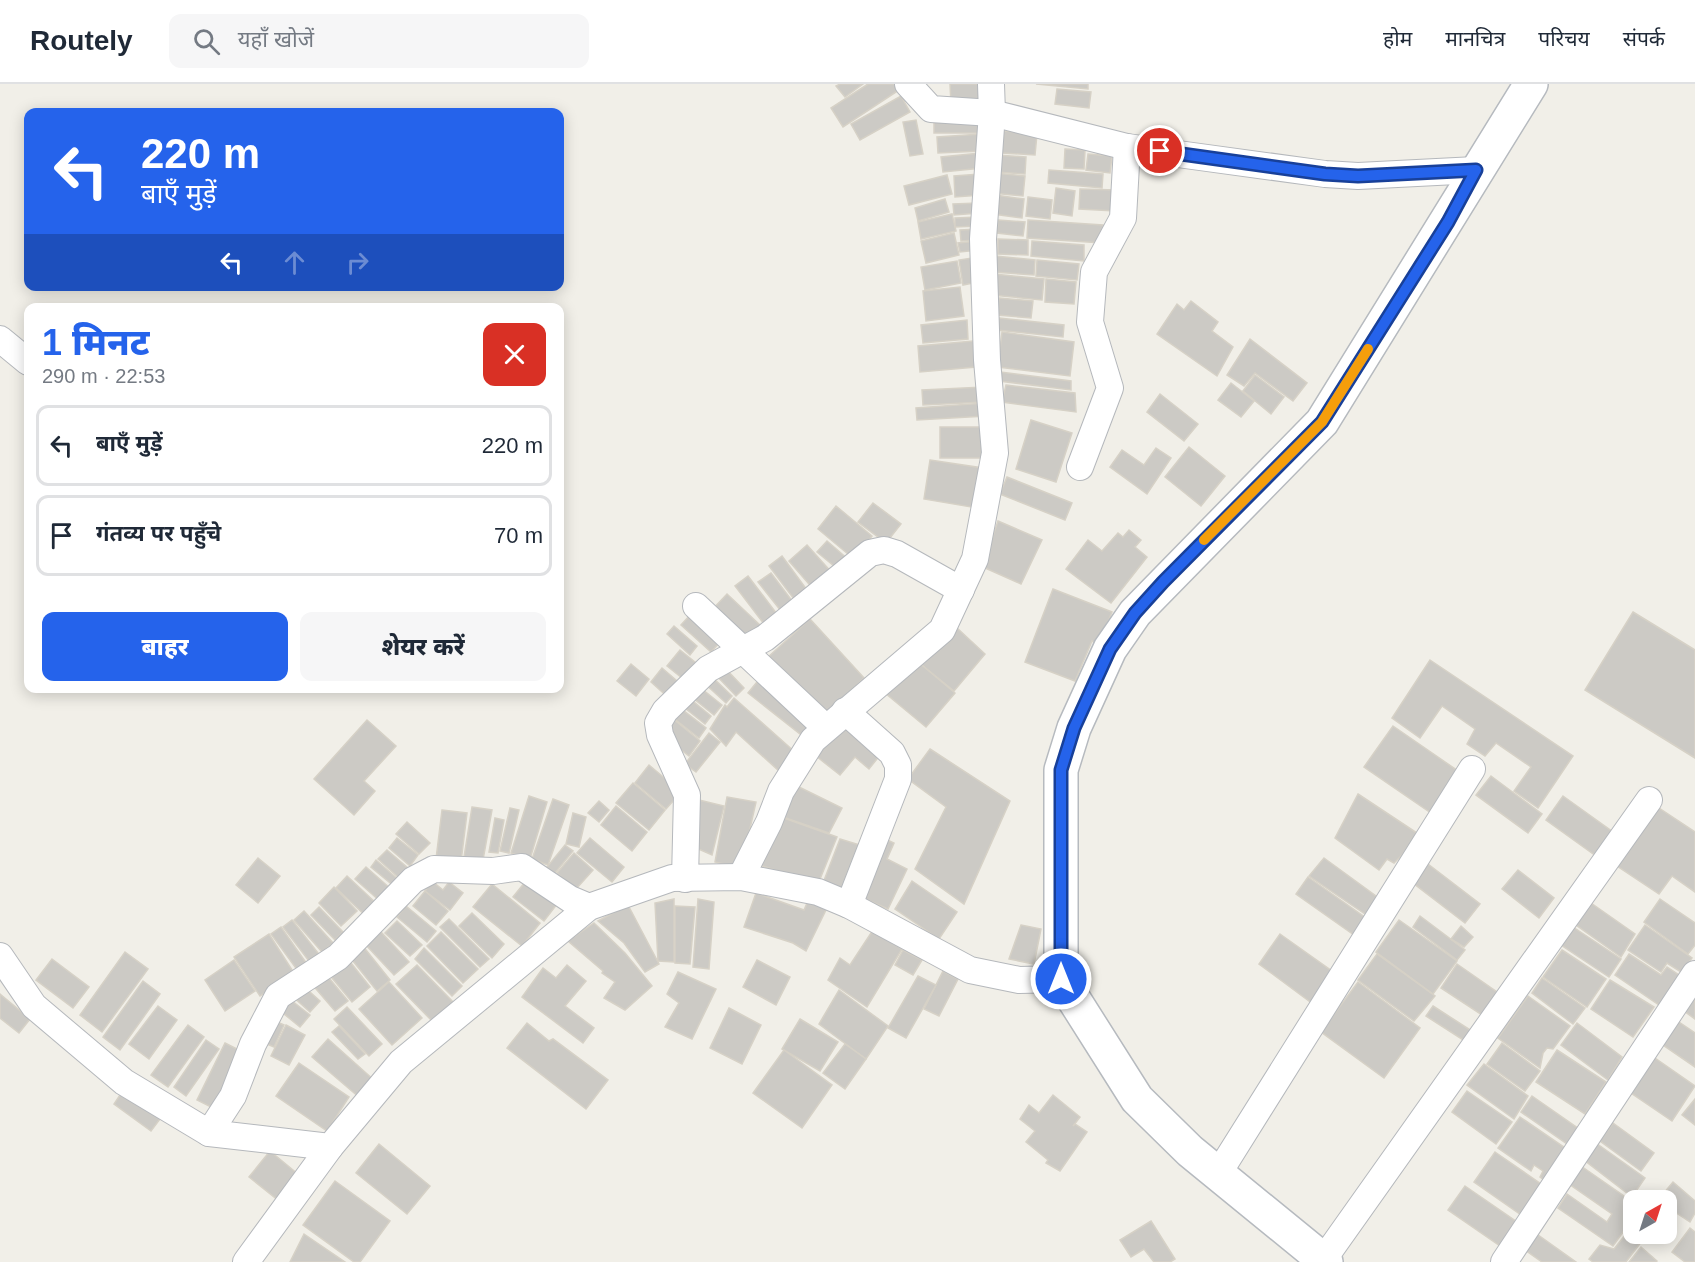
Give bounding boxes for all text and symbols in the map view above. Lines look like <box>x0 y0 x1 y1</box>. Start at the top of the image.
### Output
search box <box>169 14 589 68</box>
text: Routely <box>30 25 133 56</box>
icon: search <box>190 25 223 58</box>
text: यहाँ खोजें <box>238 27 314 52</box>
text: होम <box>1383 27 1412 50</box>
text: मानचित्र <box>1445 27 1505 50</box>
text: परिचय <box>1538 27 1590 50</box>
text: संपर्क <box>1623 27 1665 50</box>
pin <box>1134 125 1185 176</box>
text: 220 m <box>141 130 260 177</box>
icon: left <box>42 132 120 210</box>
icon: arrive <box>1143 134 1176 167</box>
text: बाएँ मुड़ें <box>141 179 216 209</box>
icon: left <box>215 246 248 279</box>
icon: ahead <box>278 246 311 279</box>
icon: right <box>341 246 374 279</box>
text: 1 मिनट <box>42 322 150 363</box>
button: close <box>483 323 546 386</box>
text: 290 m · 22:53 <box>42 365 165 387</box>
icon: left <box>45 429 78 462</box>
text: बाएँ मुड़ें <box>96 431 162 456</box>
text: 220 m <box>482 433 543 458</box>
icon: arrive <box>45 519 78 552</box>
text: गंतव्य पर पहुँचे <box>96 521 221 546</box>
text: 70 m <box>494 523 543 548</box>
button: बाहर <box>42 612 288 681</box>
button: शेयर करें <box>300 612 546 681</box>
position arrow <box>1029 947 1093 1011</box>
north arrow <box>1623 1190 1677 1244</box>
map controls <box>1623 1190 1677 1244</box>

